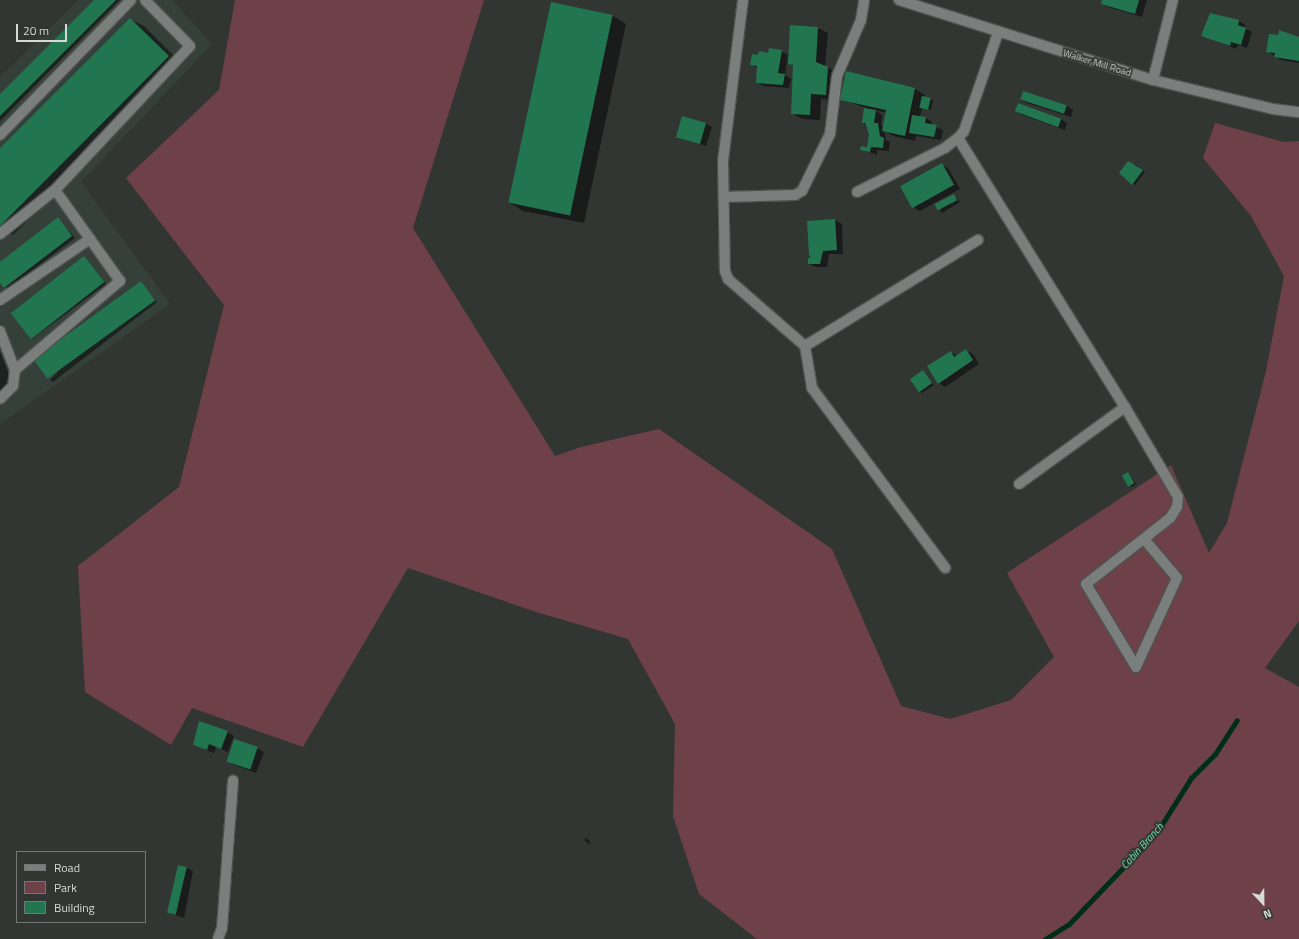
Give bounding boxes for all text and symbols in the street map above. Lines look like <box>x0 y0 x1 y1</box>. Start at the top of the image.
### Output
scale bar <box>18 16 69 42</box>
text: 20 m <box>23 21 49 40</box>
street label: Walker Mill Road <box>1062 47 1132 79</box>
water label: Cabin Branch <box>1118 820 1166 872</box>
legend <box>16 851 146 923</box>
text: Road <box>54 858 80 877</box>
text: Park <box>54 878 77 897</box>
north arrow <box>1243 883 1283 923</box>
text: Building <box>54 898 95 917</box>
text: N <box>1261 905 1274 923</box>

